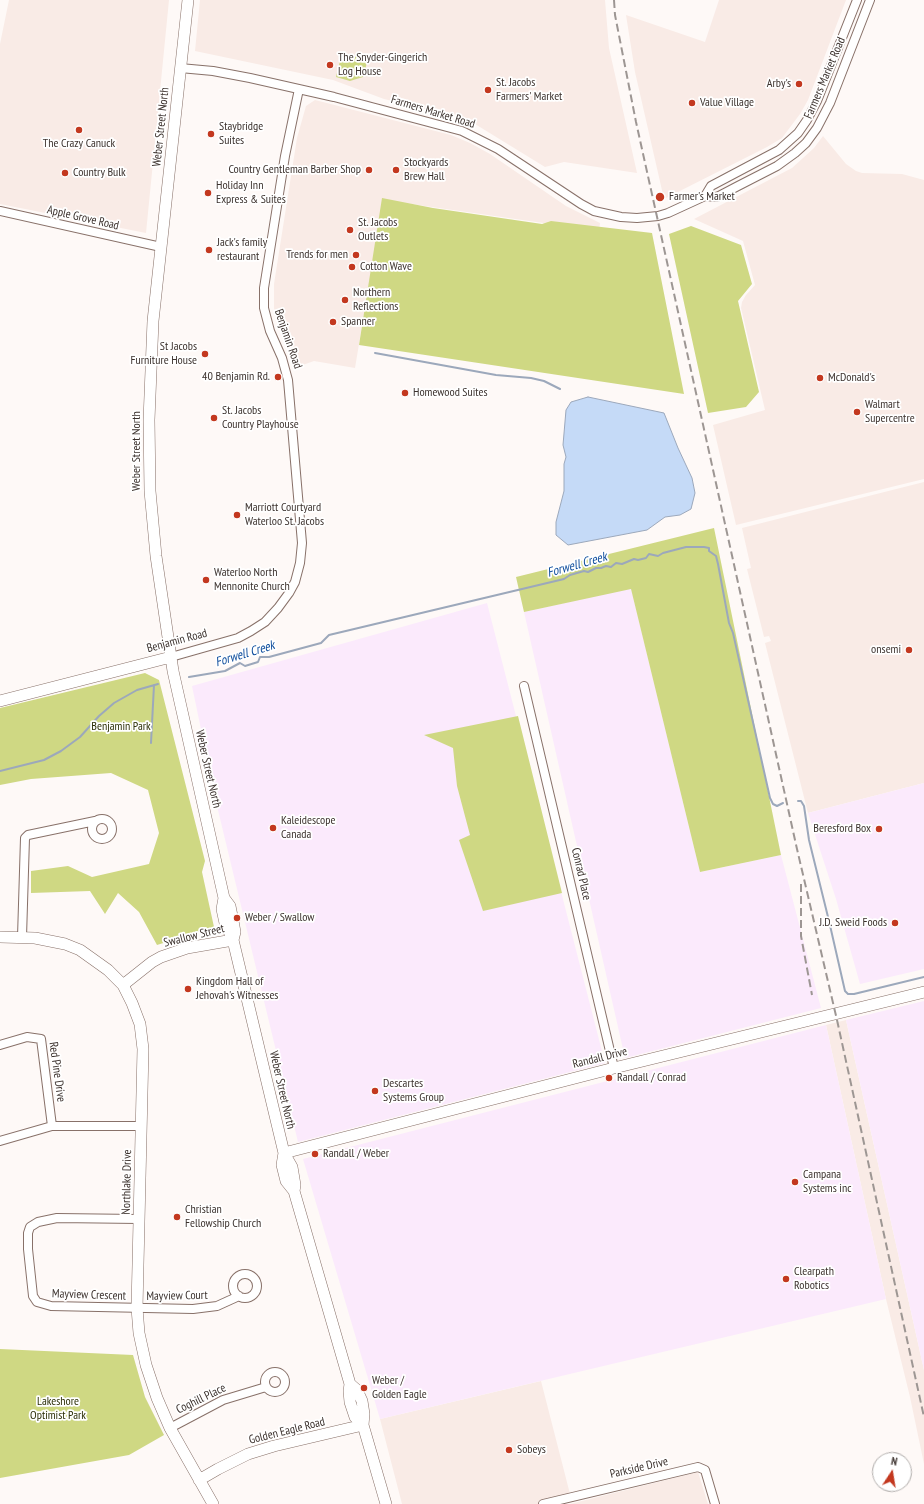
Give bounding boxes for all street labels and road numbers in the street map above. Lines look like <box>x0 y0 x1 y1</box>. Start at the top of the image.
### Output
street label: Farmers Market Road <box>801 35 849 121</box>
street label: Weber Street North <box>150 87 172 167</box>
street label: Farmers Market Road <box>389 92 477 132</box>
street label: Apple Grove Road <box>46 203 120 233</box>
street label: Benjamin Road <box>271 307 305 371</box>
street label: Weber Street North <box>130 411 144 491</box>
street label: Benjamin Road <box>145 626 209 656</box>
street label: Weber Street North <box>192 729 224 809</box>
street label: Conrad Place <box>568 846 594 902</box>
street label: Swallow Street <box>162 921 226 951</box>
street label: Red Pine Drive <box>46 1041 68 1103</box>
street label: Randall Drive <box>571 1044 629 1072</box>
street label: Weber Street North <box>266 1050 298 1130</box>
street label: Northlake Drive <box>119 1149 135 1215</box>
street label: Mayview Crescent <box>52 1287 126 1303</box>
street label: Mayview Court <box>146 1288 208 1304</box>
street label: Coghill Place <box>174 1381 228 1417</box>
street label: Golden Eagle Road <box>248 1415 326 1447</box>
street label: Parkside Drive <box>609 1454 669 1482</box>

